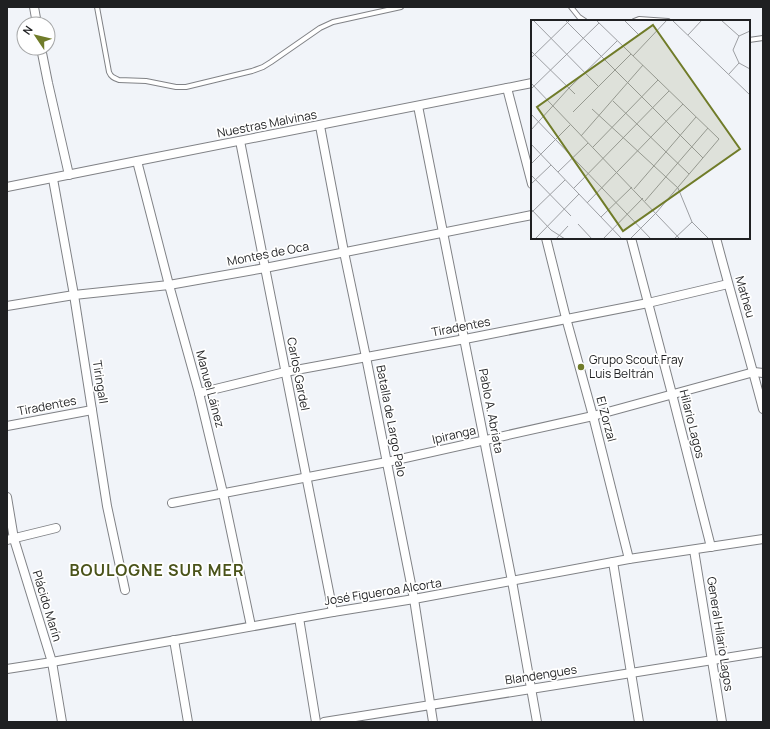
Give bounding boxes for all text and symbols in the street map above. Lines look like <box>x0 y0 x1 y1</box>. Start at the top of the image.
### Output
north arrow <box>16 16 56 56</box>
inset map <box>531 20 750 239</box>
text: N <box>19 22 36 38</box>
street label: Nuestras Malvinas <box>215 105 318 142</box>
street label: Montes de Oca <box>226 237 310 270</box>
street label: Matheu <box>731 274 760 320</box>
street label: Tiradentes <box>430 312 492 341</box>
street label: Carlos Gardel <box>283 336 314 412</box>
street label: Manuel Láinez <box>192 348 229 429</box>
place label: Grupo Scout Fray Luis Beltrán <box>589 351 684 382</box>
street label: Tiringall <box>89 359 112 405</box>
marker: Grupo Scout Fray Luis Beltrán <box>576 362 586 372</box>
street label: Batalla de Largo Palo <box>372 363 411 478</box>
street label: Pablo A. Abriata <box>475 367 508 455</box>
street label: Hilario Lagos <box>676 388 709 460</box>
street label: Tiradentes <box>16 391 78 420</box>
street label: El Zorzal <box>592 394 621 443</box>
street label: Ipiranga <box>430 421 477 448</box>
district label: BOULOGNE SUR MER <box>70 559 244 581</box>
street label: Plácido Marín <box>29 568 66 644</box>
street label: José Figueroa Alcorta <box>323 574 443 609</box>
street label: General Hilario Lagos <box>703 575 738 692</box>
street label: Blandengues <box>504 660 578 689</box>

